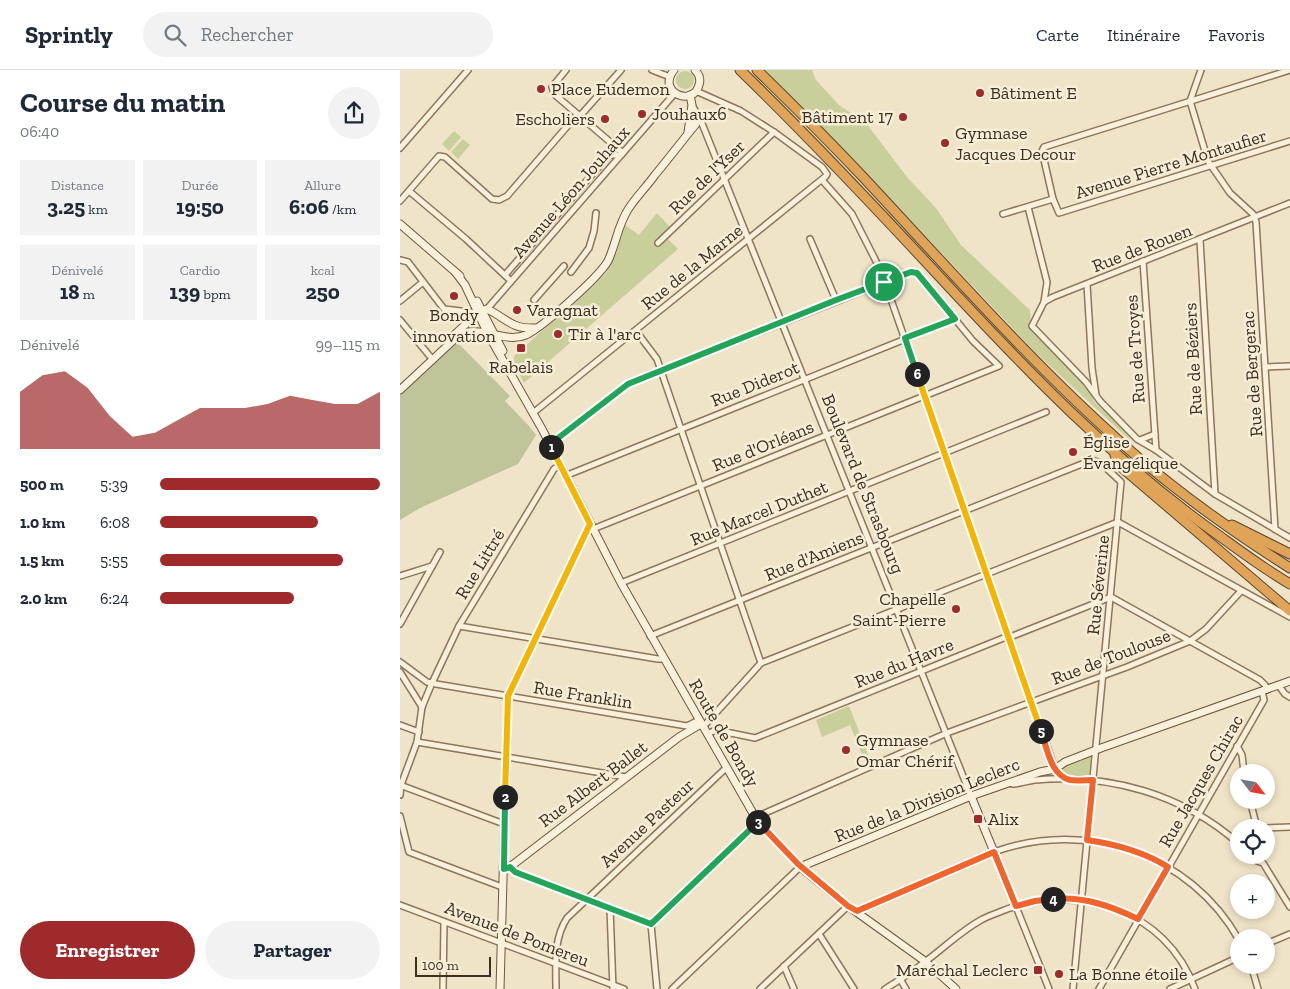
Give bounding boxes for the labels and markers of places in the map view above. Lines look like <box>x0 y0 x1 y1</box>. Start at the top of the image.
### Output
place label: Place Eudemon <box>551 78 670 100</box>
place label: Bâtiment E <box>990 82 1077 104</box>
marker: Place Eudemon <box>535 83 547 95</box>
marker: Bâtiment E <box>974 87 986 99</box>
place label: Jouhaux6 <box>652 103 727 125</box>
place label: Bâtiment 17 <box>802 106 894 128</box>
place label: Escholiers <box>515 108 595 130</box>
marker: Jouhaux6 <box>636 108 648 120</box>
marker: Bâtiment 17 <box>897 111 909 123</box>
marker: Escholiers <box>599 113 611 125</box>
place label: Gymnase Jacques Decour <box>955 122 1076 165</box>
marker: Gymnase Jacques Decour <box>939 137 951 149</box>
pin <box>863 261 905 303</box>
marker: Bondy innovation <box>448 290 460 302</box>
place label: Varagnat <box>526 299 598 321</box>
place label: Bondy innovation <box>412 304 497 347</box>
marker: Varagnat <box>511 304 523 316</box>
place label: Tir à l'arc <box>568 323 641 345</box>
marker: Tir à l'arc <box>552 328 564 340</box>
marker: Rabelais <box>515 342 527 354</box>
place label: Rabelais <box>489 356 553 378</box>
pin: 6 <box>904 362 930 386</box>
place label: Église Évangélique <box>1083 431 1178 474</box>
pin: 1 <box>538 434 564 460</box>
marker: Église Évangélique <box>1067 446 1079 458</box>
place label: Chapelle Saint-Pierre <box>852 588 946 631</box>
marker: Chapelle Saint-Pierre <box>950 603 962 615</box>
pin: 5 <box>1028 718 1054 744</box>
place label: Gymnase Omar Chérif <box>856 729 954 772</box>
marker: Gymnase Omar Chérif <box>840 744 852 756</box>
pin: 2 <box>492 784 518 810</box>
place label: Alix <box>988 808 1019 830</box>
pin: 3 <box>746 810 770 834</box>
marker: Alix <box>972 813 984 825</box>
pin: 4 <box>1040 886 1066 912</box>
place label: Maréchal Leclerc <box>896 959 1028 981</box>
place label: La Bonne étoile <box>1069 963 1188 985</box>
marker: Maréchal Leclerc <box>1032 964 1044 976</box>
marker: La Bonne étoile <box>1053 968 1065 980</box>

